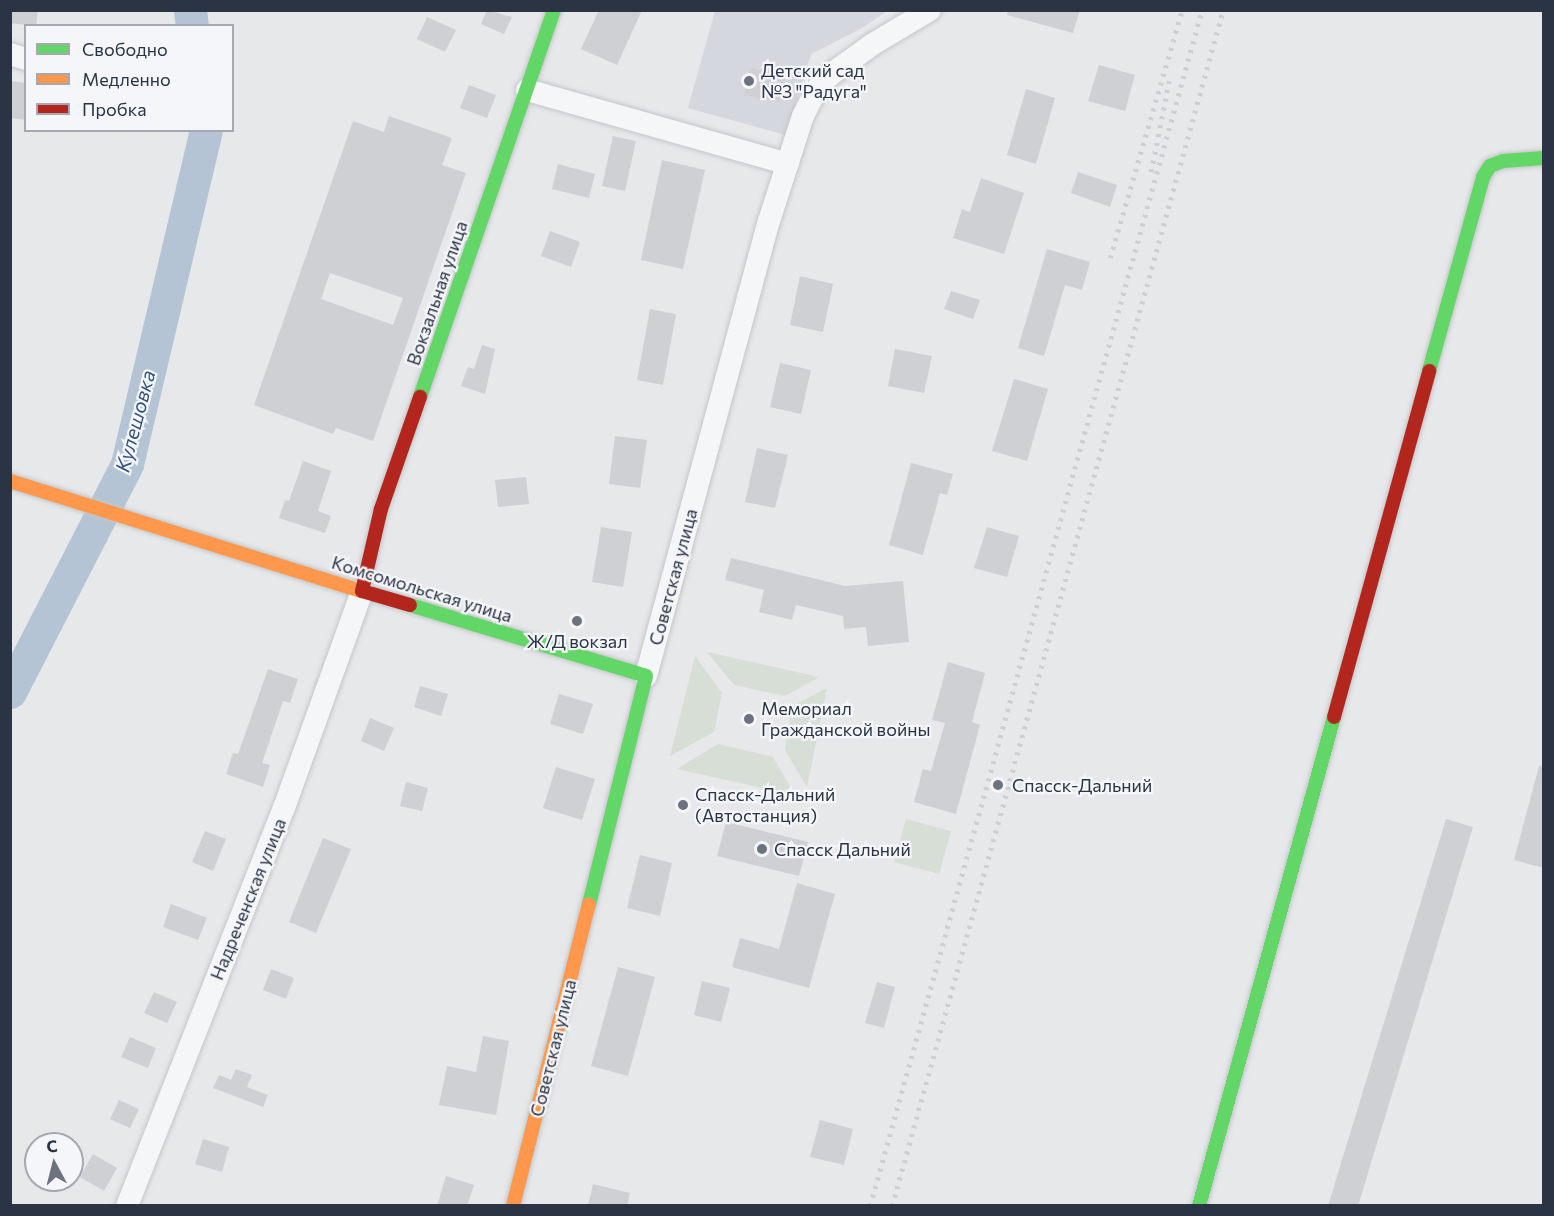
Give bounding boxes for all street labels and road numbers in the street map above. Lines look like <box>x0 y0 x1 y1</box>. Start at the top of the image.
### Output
street label: Вокзальная улица <box>402 218 472 368</box>
street label: Советская улица <box>644 506 702 648</box>
street label: Комсомольская улица <box>329 551 515 627</box>
street label: Надреченская улица <box>206 815 290 983</box>
street label: Советская улица <box>526 977 580 1119</box>

